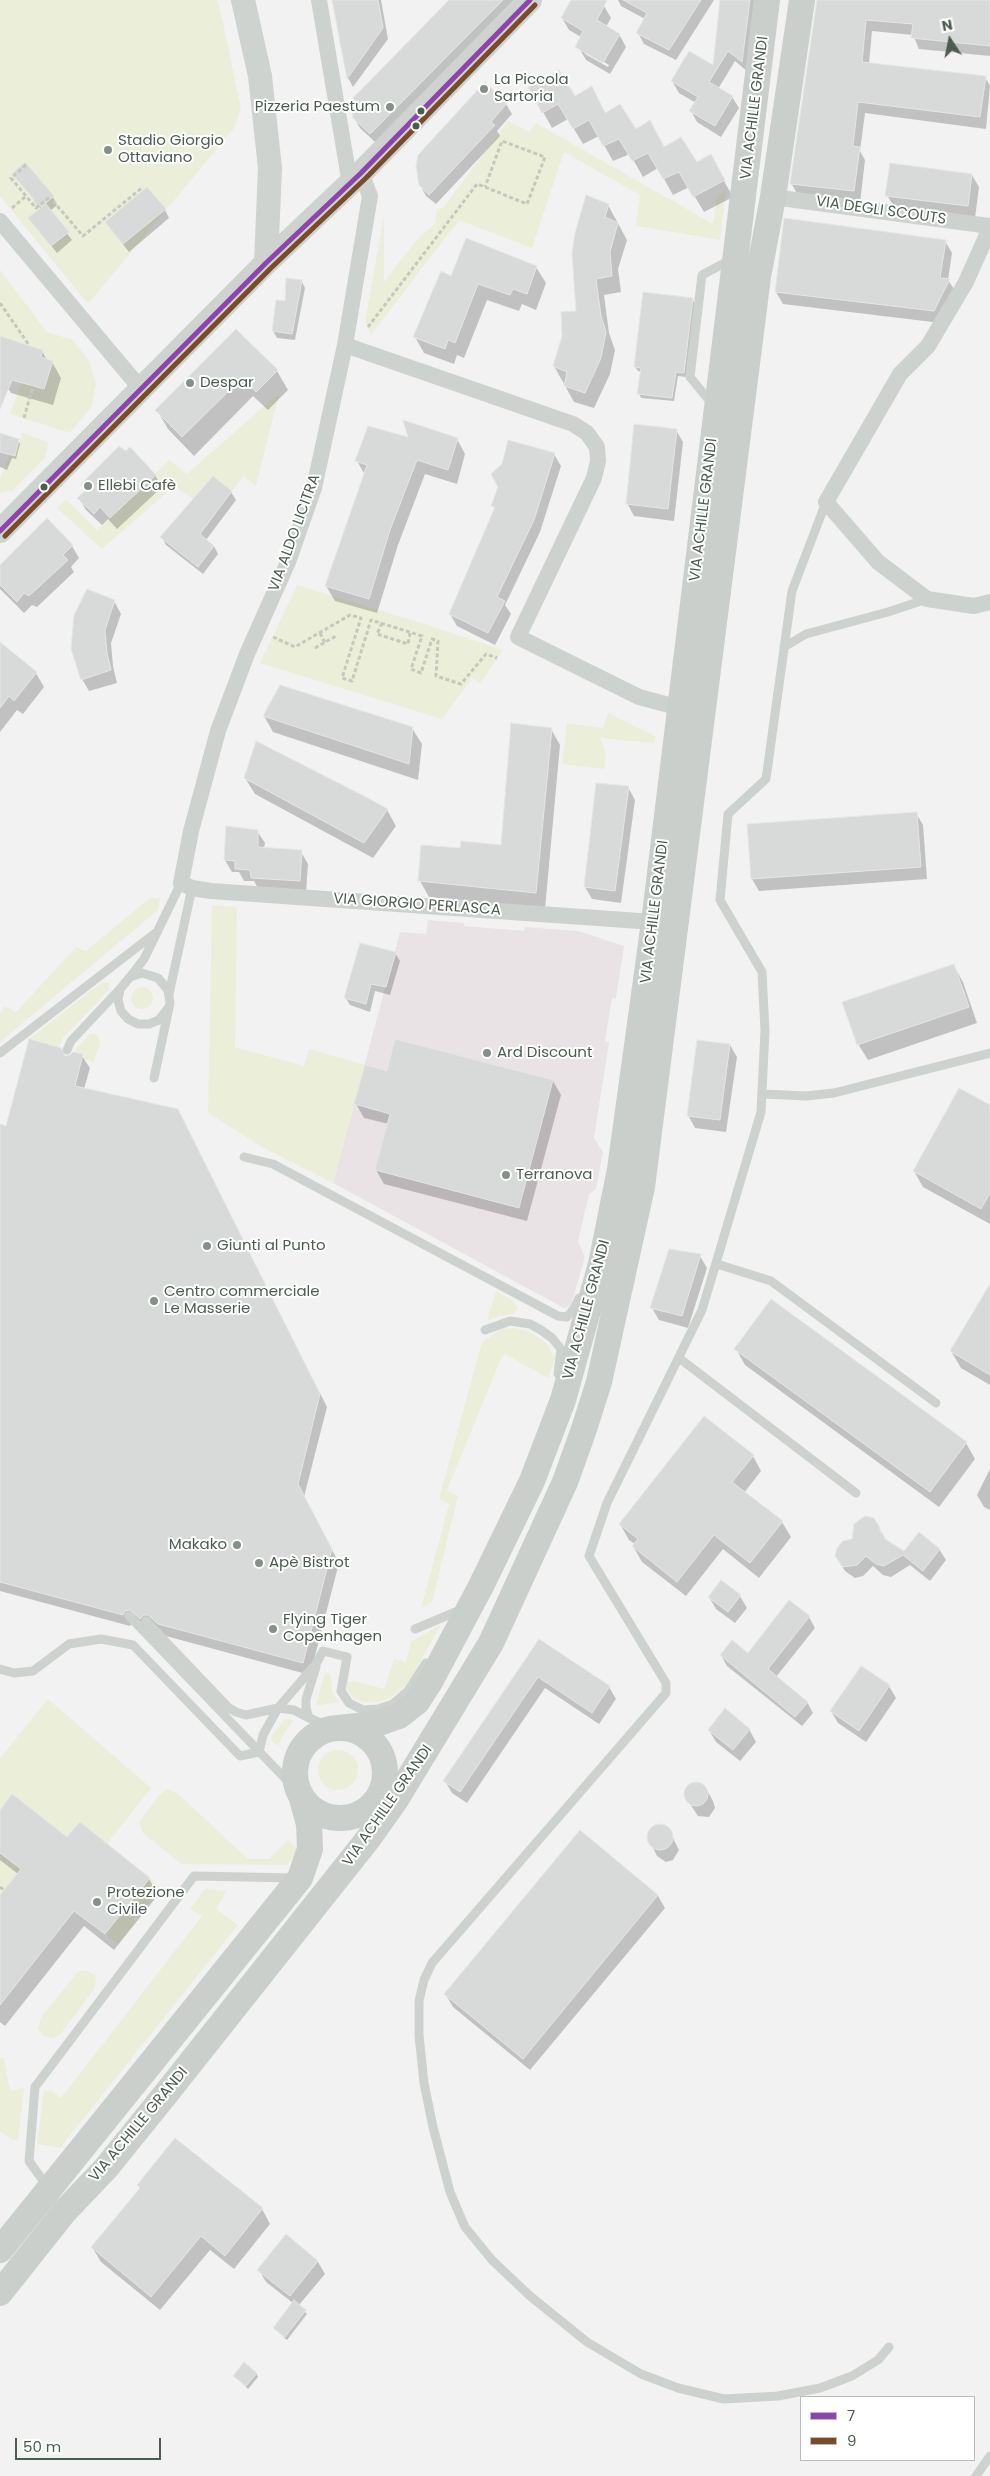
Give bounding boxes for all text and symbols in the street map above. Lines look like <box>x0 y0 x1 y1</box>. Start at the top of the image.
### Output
text: N <box>940 14 954 36</box>
north arrow <box>925 15 975 65</box>
street label: VIA ACHILLE GRANDI <box>737 35 773 181</box>
place label: La Piccola Sartoria <box>494 71 569 106</box>
marker: La Piccola Sartoria <box>478 83 490 95</box>
place label: Pizzeria Paestum <box>255 98 380 116</box>
marker: Pizzeria Paestum <box>384 101 396 113</box>
unlabelled marker <box>416 106 426 116</box>
unlabelled marker <box>411 121 421 131</box>
place label: Stadio Giorgio Ottaviano <box>118 132 224 167</box>
marker: Stadio Giorgio Ottaviano <box>102 144 114 156</box>
street label: VIA DEGLI SCOUTS <box>815 193 947 229</box>
place label: Despar <box>200 374 254 392</box>
marker: Despar <box>184 377 196 389</box>
street label: VIA ACHILLE GRANDI <box>686 437 722 583</box>
street label: VIA ALDO LICITRA <box>265 472 325 594</box>
place label: Ellebi Cafè <box>98 477 176 495</box>
marker: Ellebi Cafè <box>82 480 94 492</box>
unlabelled marker <box>39 482 49 492</box>
street label: VIA ACHILLE GRANDI <box>637 839 673 985</box>
street label: VIA GIORGIO PERLASCA <box>333 890 501 920</box>
place label: Ard Discount <box>497 1044 592 1062</box>
marker: Ard Discount <box>481 1047 493 1059</box>
place label: Terranova <box>516 1166 592 1184</box>
marker: Terranova <box>500 1169 512 1181</box>
place label: Giunti al Punto <box>217 1237 325 1255</box>
street label: VIA ACHILLE GRANDI <box>560 1238 614 1382</box>
marker: Giunti al Punto <box>201 1240 213 1252</box>
place label: Centro commerciale Le Masserie <box>164 1283 320 1318</box>
marker: Centro commerciale Le Masserie <box>148 1295 160 1307</box>
place label: Makako <box>169 1536 227 1554</box>
marker: Makako <box>231 1539 243 1551</box>
place label: Apè Bistrot <box>269 1554 349 1572</box>
marker: Apè Bistrot <box>253 1557 265 1569</box>
place label: Flying Tiger Copenhagen <box>283 1611 382 1646</box>
marker: Flying Tiger Copenhagen <box>267 1623 279 1635</box>
street label: VIA ACHILLE GRANDI <box>339 1742 437 1870</box>
place label: Protezione Civile <box>107 1884 185 1919</box>
marker: Protezione Civile <box>91 1896 103 1908</box>
street label: VIA ACHILLE GRANDI <box>86 2064 192 2186</box>
legend <box>800 2396 975 2461</box>
text: 7 <box>847 2405 855 2426</box>
scale bar <box>18 2428 164 2460</box>
text: 9 <box>847 2430 856 2451</box>
text: 50 m <box>23 2436 61 2457</box>

